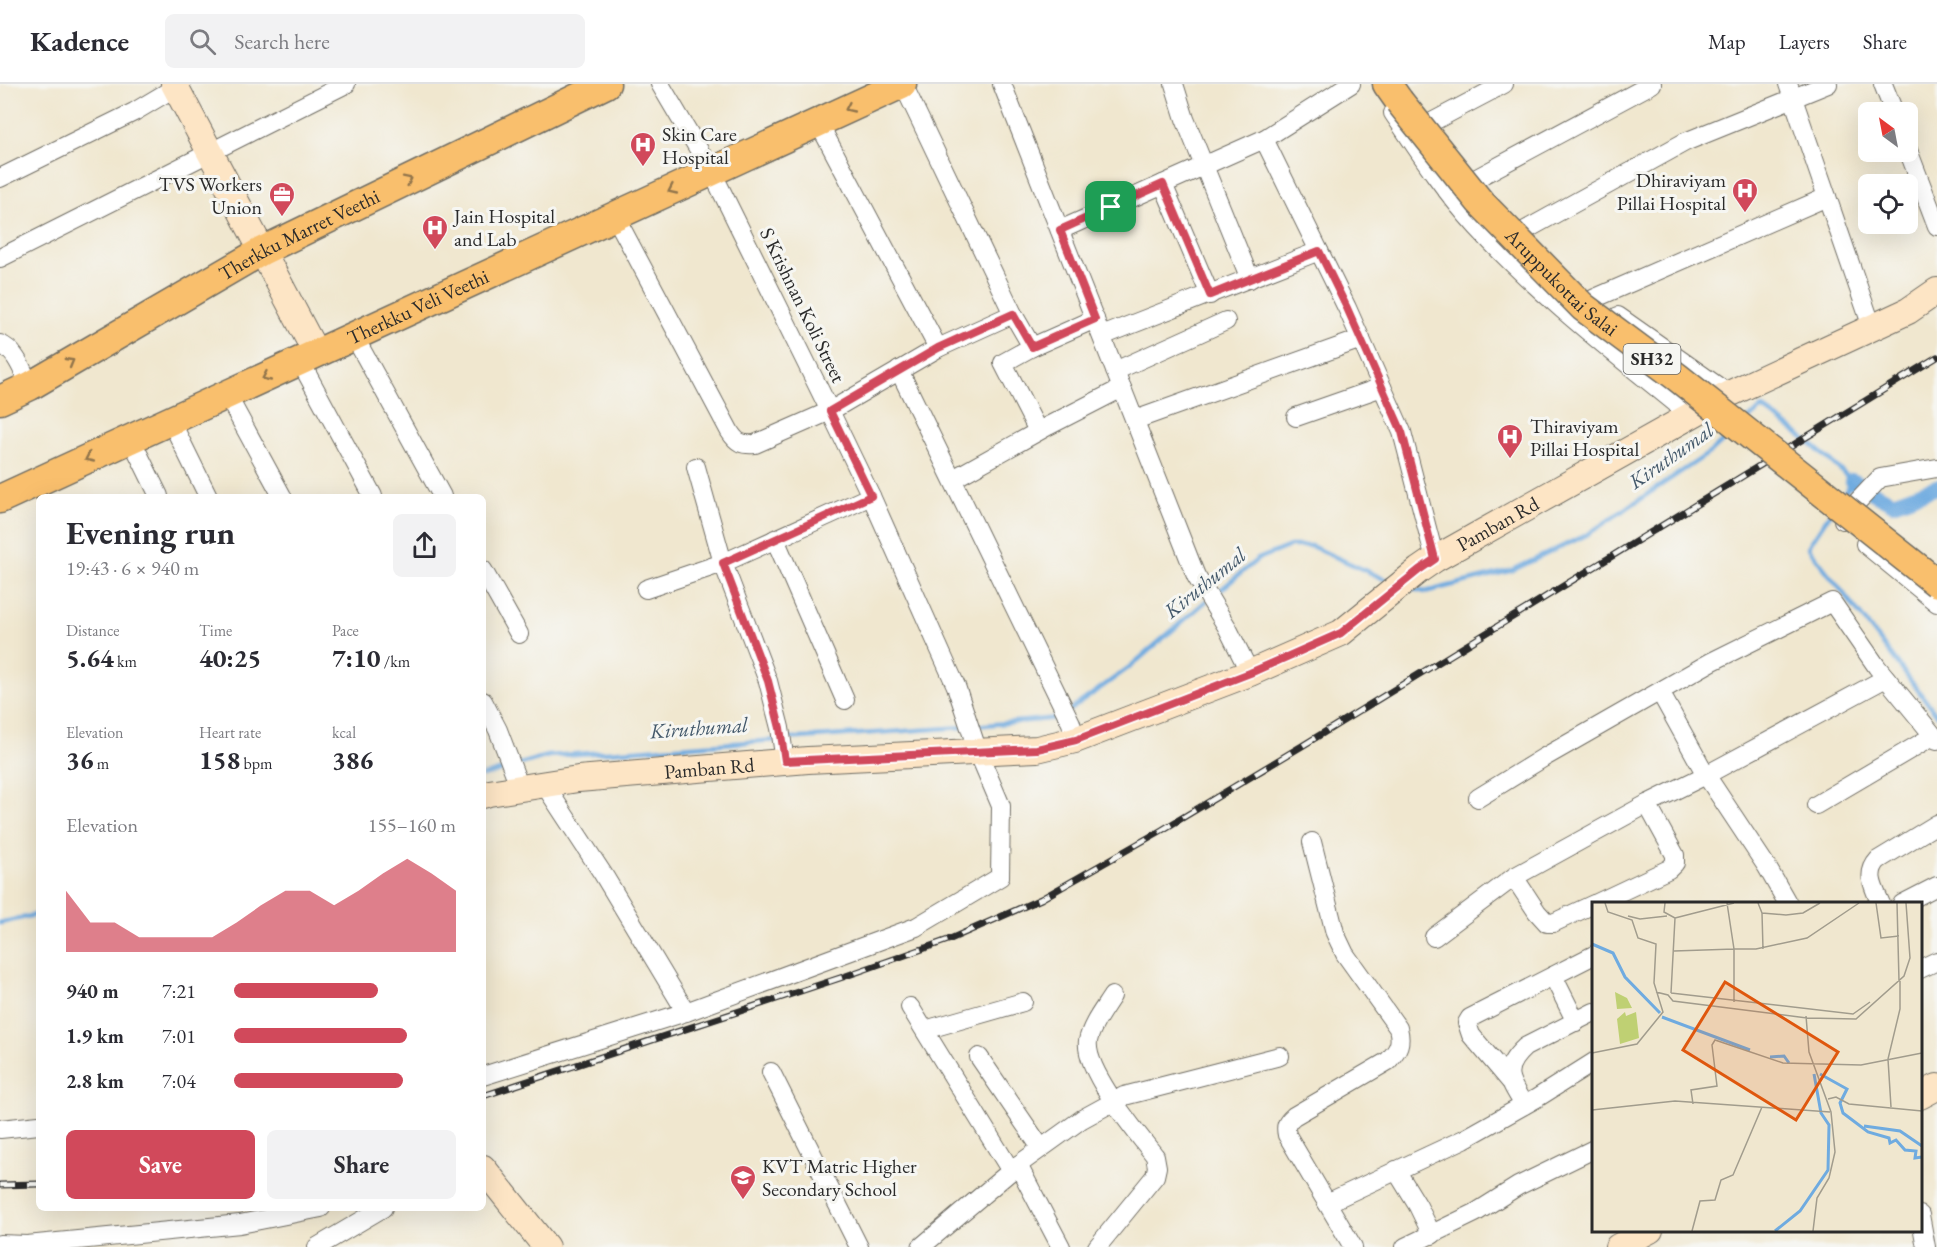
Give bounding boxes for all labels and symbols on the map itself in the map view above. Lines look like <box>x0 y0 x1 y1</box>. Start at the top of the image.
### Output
one-way arrow <box>845 101 856 113</box>
north arrow <box>1858 102 1918 162</box>
place label: Skin Care Hospital <box>662 121 737 170</box>
hospital icon: Skin Care Hospital <box>628 130 658 168</box>
place label: Dhiraviyam Pillai Hospital <box>1617 167 1726 216</box>
place label: TVS Workers Union <box>158 171 262 220</box>
one-way arrow <box>401 176 412 187</box>
hospital icon: Dhiraviyam Pillai Hospital <box>1730 176 1760 214</box>
office icon: TVS Workers Union <box>267 180 297 218</box>
pin <box>1085 181 1136 232</box>
one-way arrow <box>668 182 679 194</box>
street label: Therkku Marret Veethi <box>214 183 384 286</box>
place label: Jain Hospital and Lab <box>452 203 555 252</box>
hospital icon: Jain Hospital and Lab <box>420 213 450 251</box>
street label: Aruppukottai Salai <box>1499 222 1623 342</box>
street label: S Krishnan Koli Street <box>754 223 852 387</box>
street label: Therkku Veli Veethi <box>343 263 493 350</box>
road number: SH32 <box>1624 344 1680 374</box>
one-way arrow <box>64 358 74 370</box>
one-way arrow <box>261 369 272 381</box>
place label: Thiraviyam Pillai Hospital <box>1530 413 1640 462</box>
water label: Kiruthumal <box>1622 416 1719 495</box>
hospital icon: Thiraviyam Pillai Hospital <box>1495 422 1525 460</box>
one-way arrow <box>84 451 95 463</box>
street label: Pamban Rd <box>1452 490 1544 557</box>
water label: Kiruthumal <box>1157 541 1252 625</box>
water label: Kiruthumal <box>648 711 750 744</box>
street label: Pamban Rd <box>663 751 756 785</box>
inset map <box>1592 902 1922 1232</box>
place label: KVT Matric Higher Secondary School <box>762 1153 917 1202</box>
school or university icon: KVT Matric Higher Secondary School <box>728 1163 758 1201</box>

